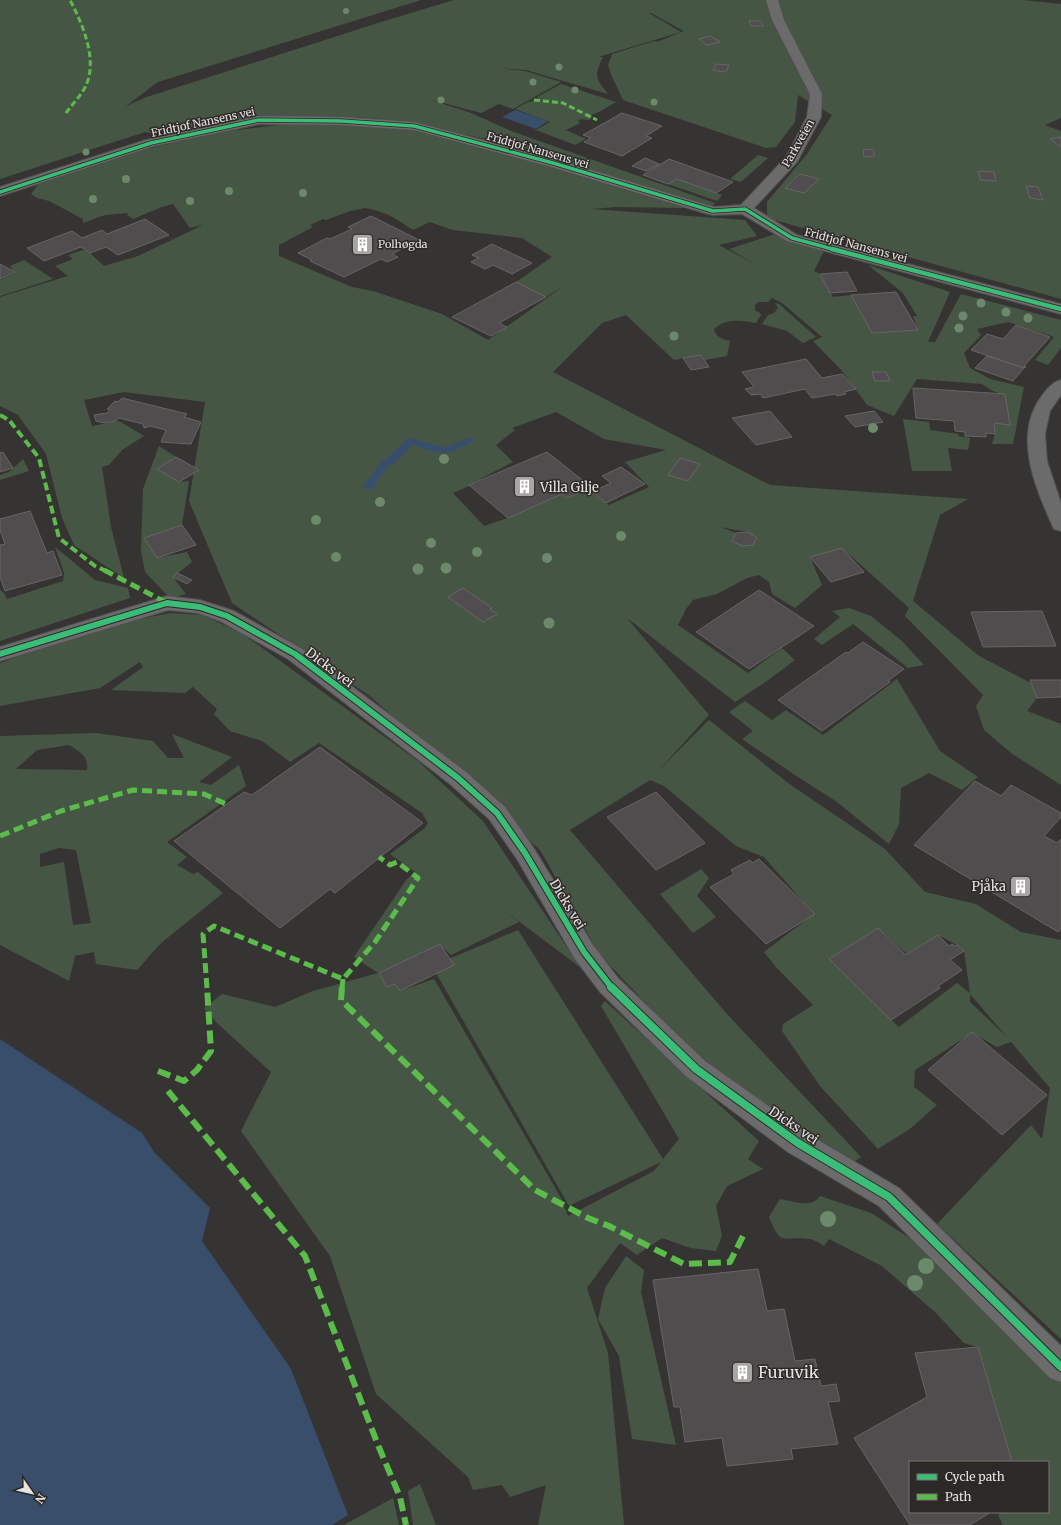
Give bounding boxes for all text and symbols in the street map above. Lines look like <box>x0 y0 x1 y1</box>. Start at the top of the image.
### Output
street label: Fridtjof Nansens vei <box>150 104 257 140</box>
street label: Parkveien <box>779 116 818 169</box>
street label: Fridtjof Nansens vei <box>485 129 591 171</box>
street label: Fridtjof Nansens vei <box>803 225 909 266</box>
building icon: Polhøgda <box>349 231 375 257</box>
place label: Polhøgda <box>378 237 428 251</box>
building icon: Villa Gilje <box>512 474 538 500</box>
place label: Villa Gilje <box>539 479 599 496</box>
street label: Dicks vei <box>302 644 357 691</box>
building icon: Pjåka <box>1008 873 1034 899</box>
street label: Dicks vei <box>546 876 589 933</box>
place label: Pjåka <box>971 878 1006 895</box>
street label: Dicks vei <box>766 1103 822 1148</box>
building icon: Furuvik <box>730 1359 756 1385</box>
place label: Furuvik <box>758 1362 820 1382</box>
legend <box>909 1461 1049 1513</box>
text: Cycle path <box>945 1469 1005 1484</box>
north arrow <box>12 1473 52 1513</box>
text: Path <box>945 1489 971 1504</box>
text: N <box>32 1491 49 1506</box>

